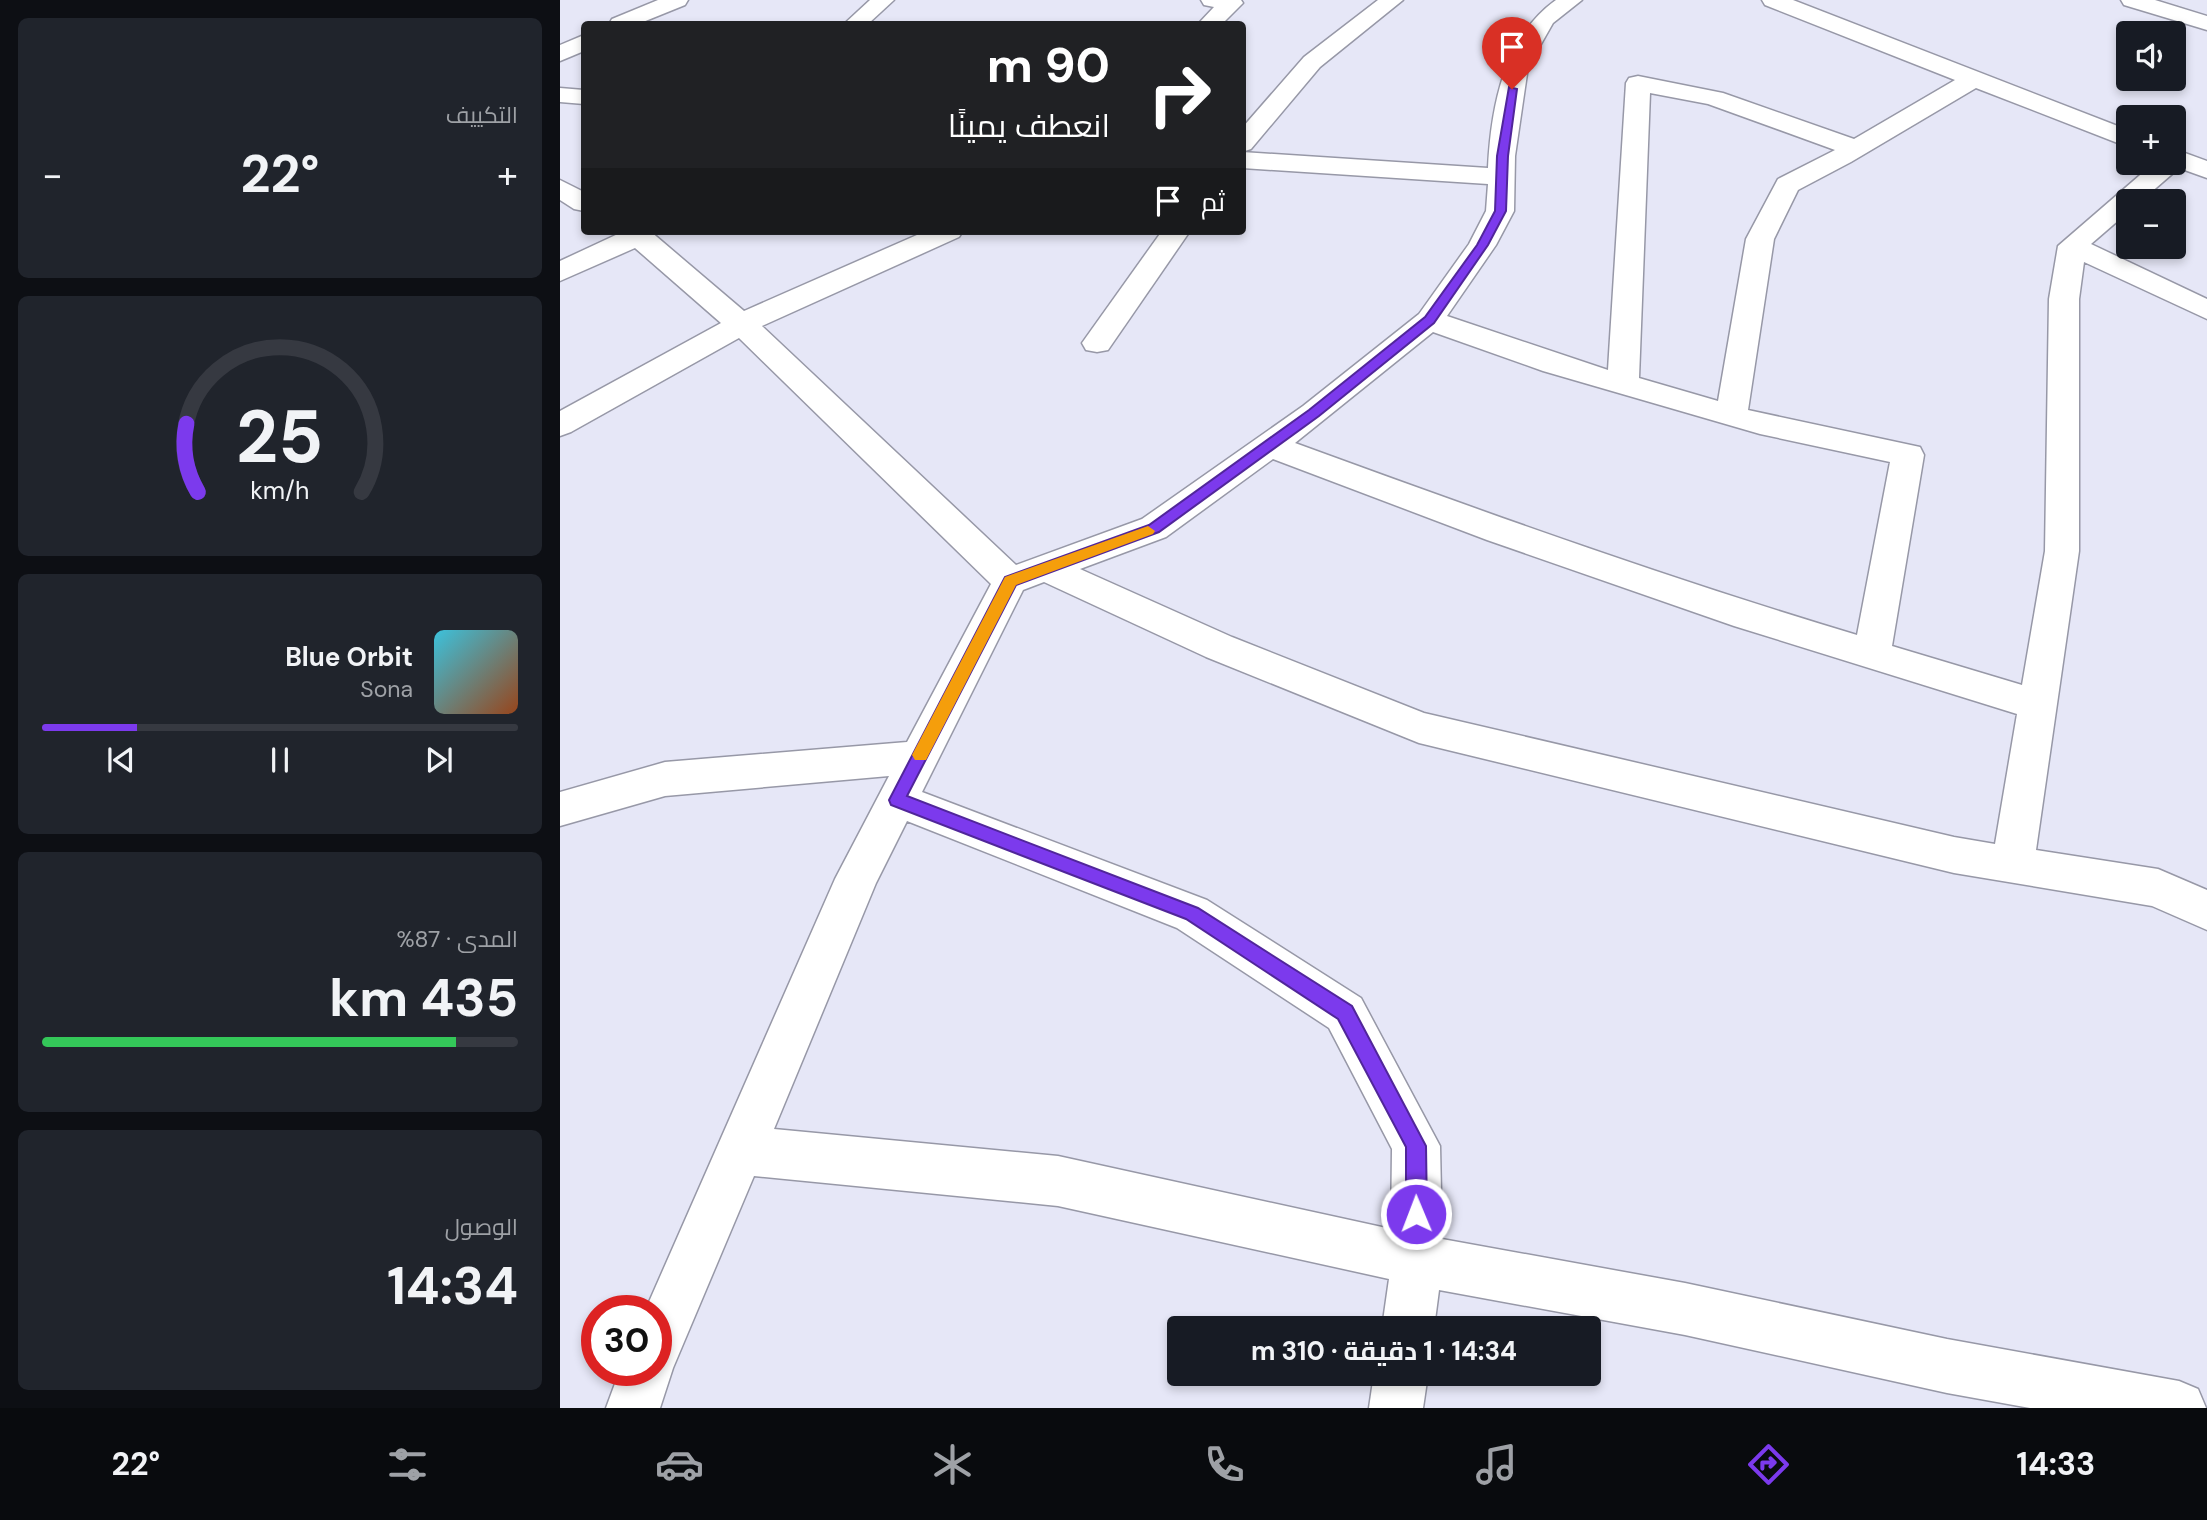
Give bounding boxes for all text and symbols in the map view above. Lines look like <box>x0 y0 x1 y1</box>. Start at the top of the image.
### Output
pin <box>1482 17 1542 89</box>
map controls <box>2116 21 2186 259</box>
button: sound <box>2116 21 2186 91</box>
icon: arrive <box>1493 28 1531 66</box>
text: 90 m <box>987 33 1110 97</box>
icon: right <box>1134 49 1225 140</box>
text: التكييف <box>446 100 518 130</box>
text: انعطف يمينًا <box>948 105 1110 147</box>
button: + <box>2116 105 2186 175</box>
text: 22° <box>241 140 319 208</box>
text: − <box>42 150 63 200</box>
text: + <box>497 150 518 200</box>
icon: arrive <box>1149 182 1187 220</box>
text: ثم <box>1201 185 1225 219</box>
button: − <box>2116 189 2186 259</box>
text: 25 <box>236 390 324 485</box>
text: km/h <box>250 474 310 507</box>
text: Blue Orbit <box>285 640 413 674</box>
text: Sona <box>360 674 413 704</box>
icon: previous <box>102 741 140 779</box>
icon: pause <box>261 741 299 779</box>
icon: next <box>420 741 458 779</box>
text: المدى · 87% <box>397 924 518 954</box>
text: 435 km <box>329 964 518 1032</box>
position arrow <box>1379 1177 1453 1251</box>
text: الوصول <box>445 1212 518 1242</box>
text: 14:34 <box>387 1252 518 1320</box>
speed limit sign: 30 <box>581 1295 672 1386</box>
text: 14:34 · 1 دقيقة · 310 m <box>1251 1334 1517 1368</box>
icon: filters <box>383 1440 432 1489</box>
icon: car <box>655 1440 704 1489</box>
icon: climate <box>928 1440 977 1489</box>
icon: phone <box>1200 1440 1249 1489</box>
icon: music <box>1472 1440 1521 1489</box>
icon: directions <box>1744 1440 1793 1489</box>
text: 22° <box>112 1443 160 1485</box>
text: 14:33 <box>2016 1443 2095 1485</box>

